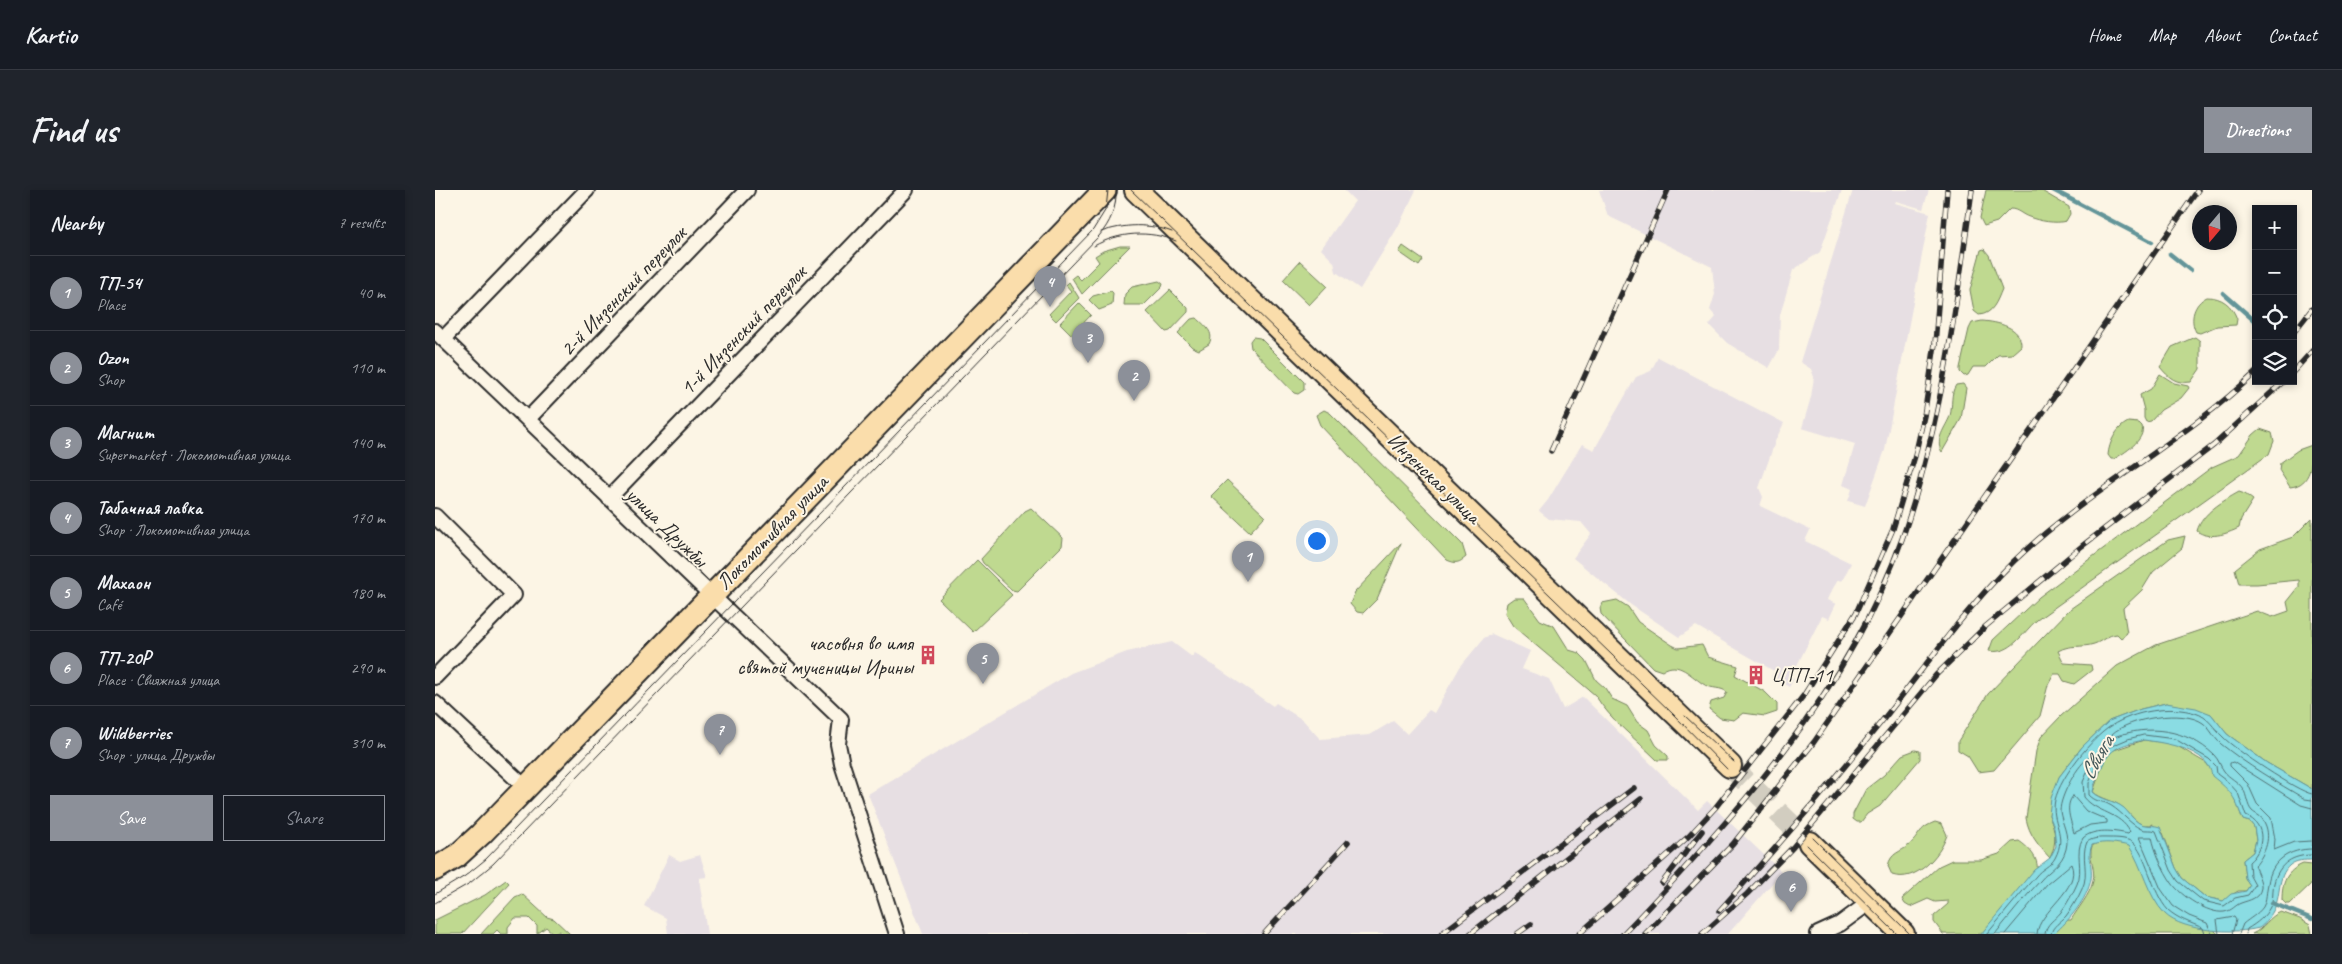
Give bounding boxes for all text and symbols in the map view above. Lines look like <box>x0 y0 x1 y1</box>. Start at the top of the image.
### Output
text: Kartio <box>25 20 77 50</box>
text: Home <box>2088 24 2121 46</box>
text: Map <box>2149 24 2176 46</box>
text: About <box>2204 24 2240 46</box>
text: Contact <box>2268 24 2317 46</box>
button: Directions <box>2204 107 2312 153</box>
text: Find us <box>30 108 117 153</box>
north arrow <box>2192 205 2237 250</box>
map controls <box>2252 205 2297 385</box>
button: + <box>2252 205 2297 250</box>
text: Nearby <box>50 210 103 236</box>
text: 7 results <box>338 213 385 233</box>
street label: 2-й Инзенский переулок <box>554 219 693 361</box>
button: − <box>2252 250 2297 295</box>
street label: 1-й Инзенский переулок <box>674 258 813 400</box>
pin: 4 <box>1034 266 1066 307</box>
text: ТП-54 <box>97 271 141 295</box>
text: 1 <box>62 283 70 303</box>
text: 40 m <box>358 283 385 303</box>
text: Place <box>97 295 125 315</box>
button: locate <box>2252 295 2297 340</box>
pin: 3 <box>1072 322 1104 363</box>
button: layers <box>2252 340 2297 385</box>
text: Ozon <box>97 346 129 370</box>
text: 2 <box>62 358 70 378</box>
text: 110 m <box>351 358 385 378</box>
pin: 2 <box>1118 360 1150 401</box>
text: Shop <box>97 370 124 390</box>
text: Магнит <box>97 421 154 445</box>
street label: Инзенская улица <box>1382 427 1488 531</box>
text: 3 <box>62 433 70 453</box>
text: 140 m <box>351 433 385 453</box>
text: Supermarket · Локомотивная улица <box>97 445 290 465</box>
street label: Локомотивная улица <box>711 467 835 595</box>
street label: улица Дружбы <box>619 480 715 574</box>
text: Табачная лавка <box>97 496 202 520</box>
text: 4 <box>62 508 70 528</box>
text: 170 m <box>351 508 385 528</box>
text: Shop · Локомотивная улица <box>97 520 249 540</box>
your location <box>1304 528 1330 554</box>
pin: 1 <box>1232 541 1264 582</box>
text: Махаон <box>97 571 150 595</box>
text: 5 <box>63 583 69 603</box>
text: 180 m <box>351 583 385 603</box>
text: Café <box>97 595 121 615</box>
place label: часовня во имя святой мученицы Ирины <box>737 630 915 680</box>
pin: 5 <box>967 643 999 684</box>
building icon: часовня во имя святой мученицы Ирины <box>917 644 939 666</box>
text: ТП-20Р <box>97 646 151 670</box>
text: 6 <box>62 658 70 678</box>
text: 290 m <box>351 658 385 678</box>
place label: ЦТП-11 <box>1771 662 1834 688</box>
building icon: ЦТП-11 <box>1745 664 1767 686</box>
text: Place · Свияжная улица <box>97 670 219 690</box>
pin: 7 <box>704 714 736 755</box>
text: Wildberries <box>97 721 171 745</box>
water label: Свияга <box>2073 728 2122 784</box>
text: 7 <box>62 733 70 753</box>
text: 310 m <box>351 733 385 753</box>
text: Shop · улица Дружбы <box>97 745 214 765</box>
button: Save <box>50 795 213 841</box>
button: Share <box>223 795 385 841</box>
pin: 6 <box>1775 871 1807 912</box>

